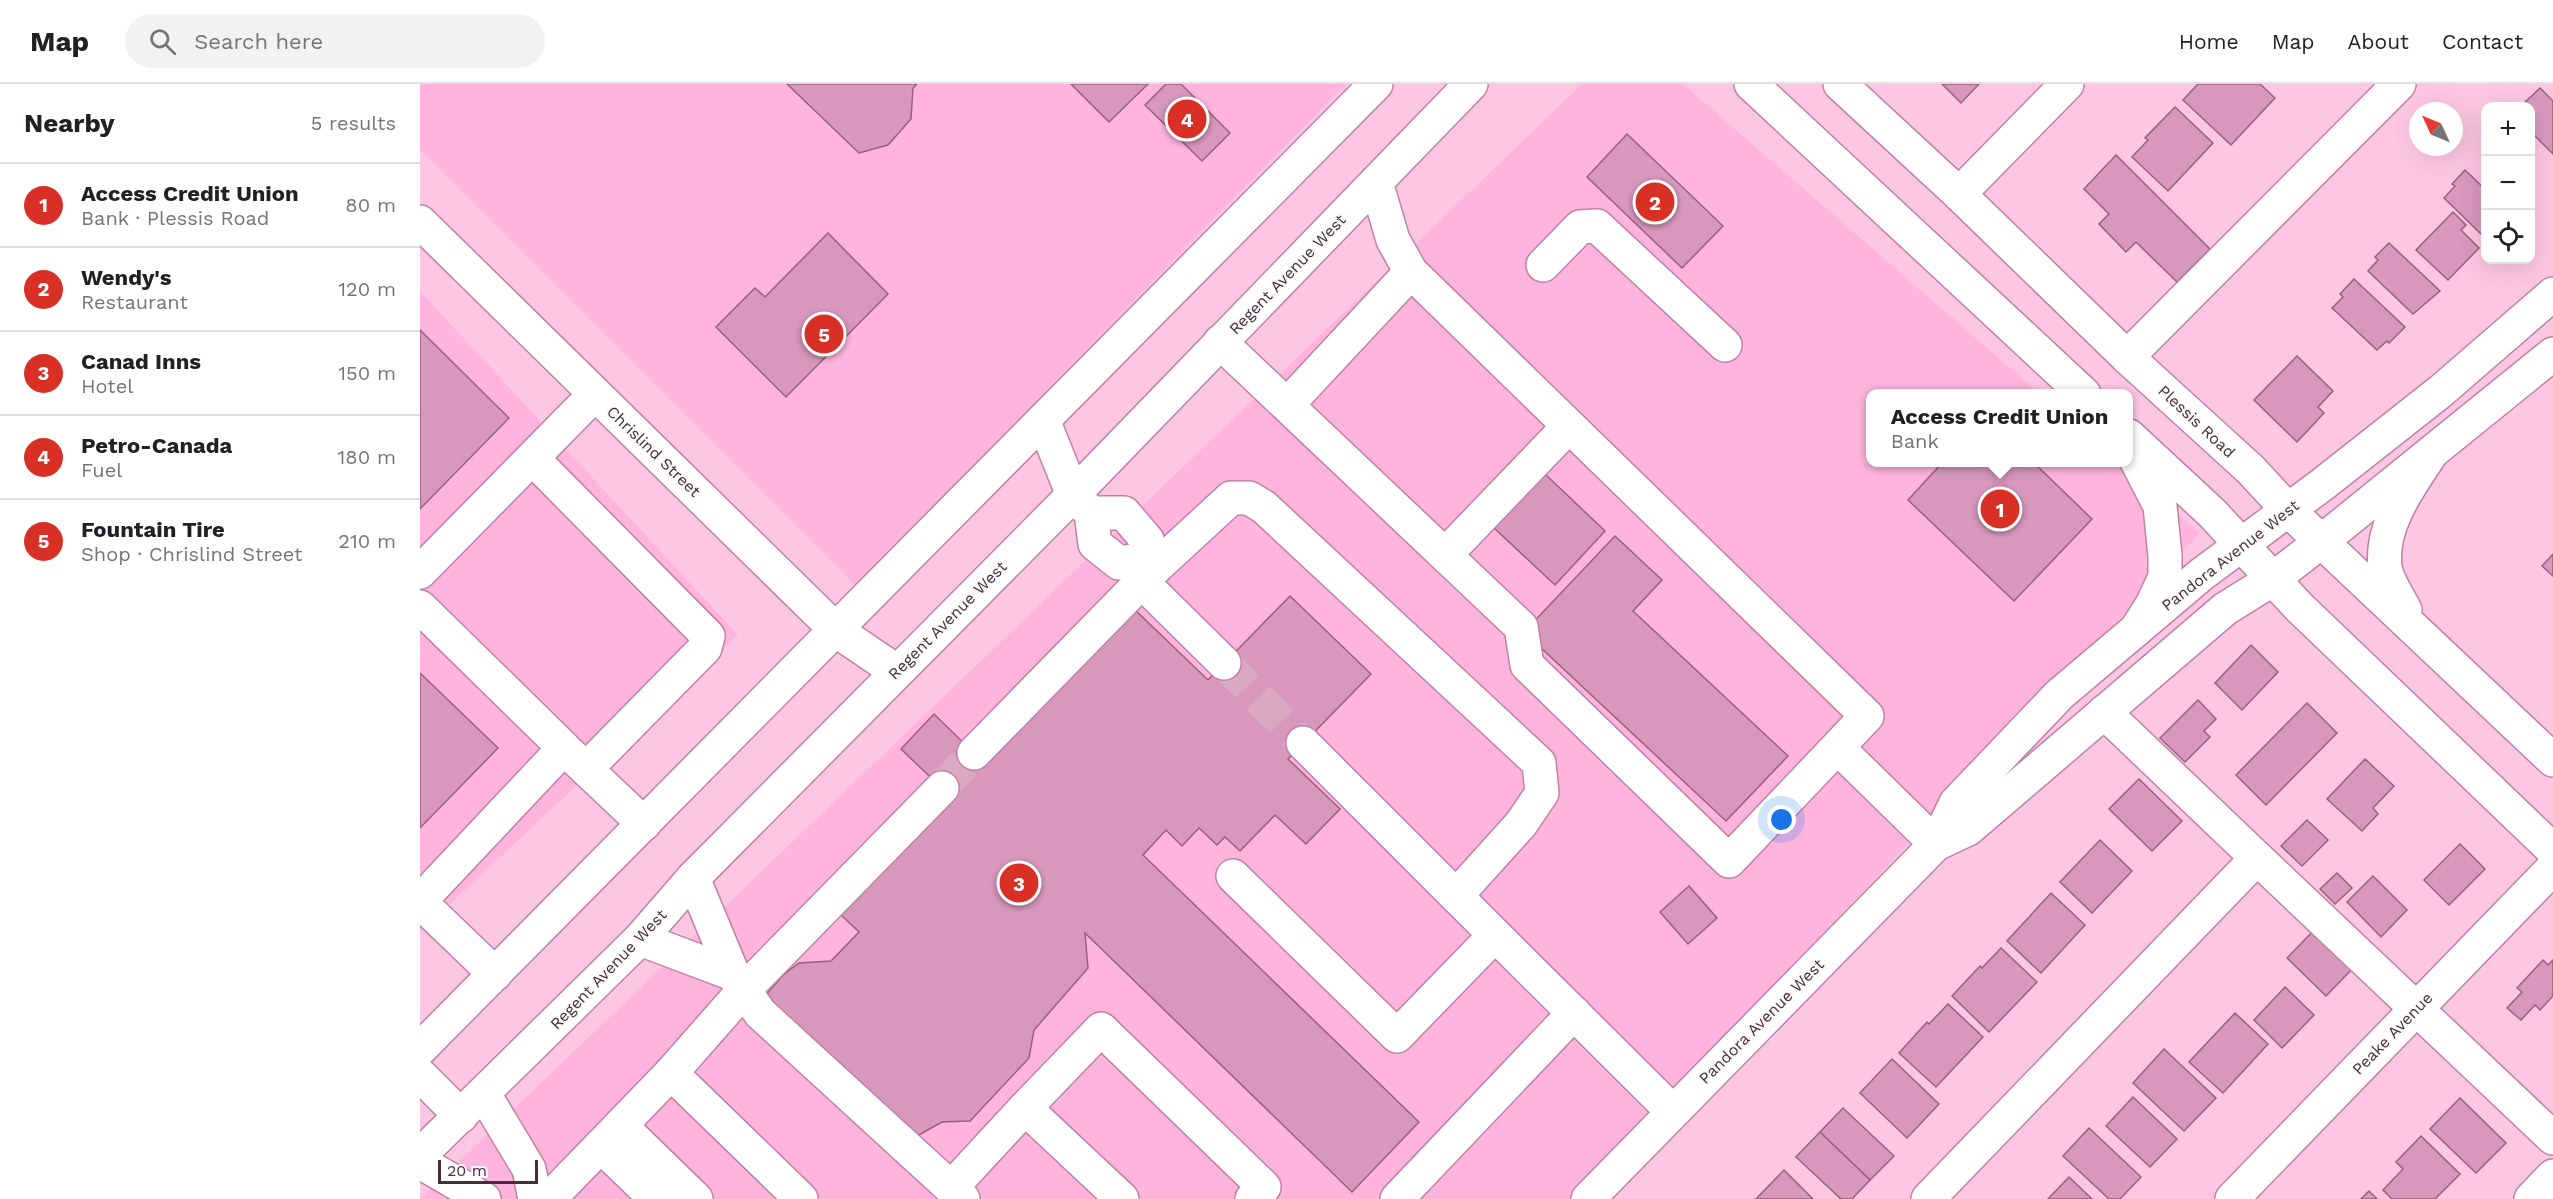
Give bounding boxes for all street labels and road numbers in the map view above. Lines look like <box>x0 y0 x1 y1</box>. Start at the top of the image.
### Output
street label: Regent Avenue West <box>1225 210 1350 338</box>
street label: Plessis Road <box>2154 381 2239 462</box>
street label: Chrislind Street <box>603 402 705 501</box>
street label: Pandora Avenue West <box>2158 496 2303 615</box>
street label: Regent Avenue West <box>884 557 1011 683</box>
street label: Regent Avenue West <box>546 905 671 1033</box>
street label: Pandora Avenue West <box>1695 955 1828 1088</box>
street label: Peake Avenue <box>2348 988 2436 1079</box>

